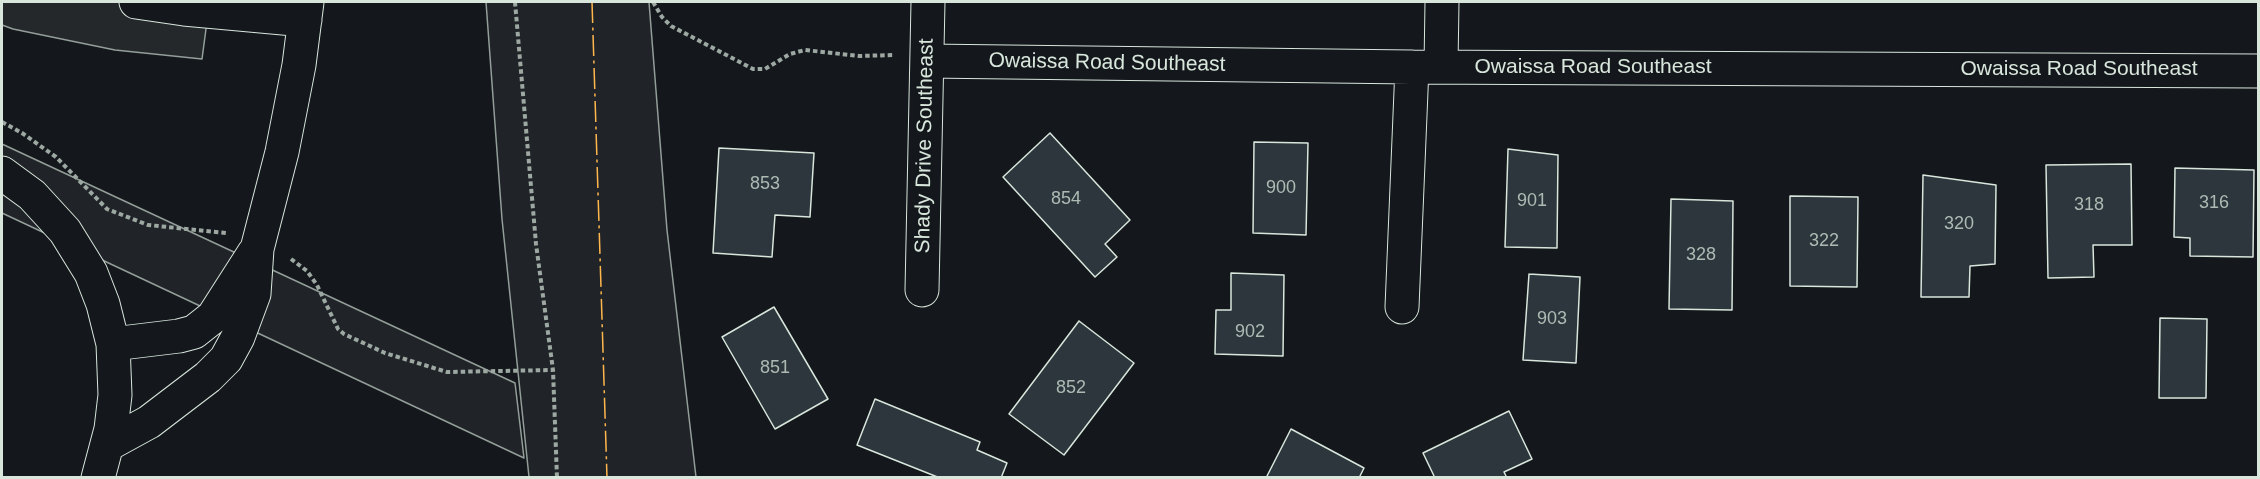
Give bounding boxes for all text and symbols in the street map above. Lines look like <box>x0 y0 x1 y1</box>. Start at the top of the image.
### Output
street label: Shady Drive Southeast <box>911 38 939 254</box>
street label: Owaissa Road Southeast <box>988 48 1226 78</box>
street label: Owaissa Road Southeast <box>1475 54 1711 80</box>
street label: Owaissa Road Southeast <box>1961 56 2197 82</box>
house number: 853 <box>750 173 780 195</box>
house number: 900 <box>1266 177 1296 199</box>
house number: 854 <box>1051 188 1081 210</box>
house number: 901 <box>1517 190 1547 212</box>
house number: 316 <box>2199 192 2229 214</box>
house number: 318 <box>2074 194 2104 216</box>
house number: 320 <box>1944 213 1974 235</box>
house number: 322 <box>1809 230 1839 252</box>
house number: 328 <box>1686 244 1716 266</box>
house number: 903 <box>1537 308 1567 330</box>
house number: 902 <box>1235 321 1265 343</box>
house number: 851 <box>760 357 790 379</box>
house number: 852 <box>1056 377 1086 399</box>

